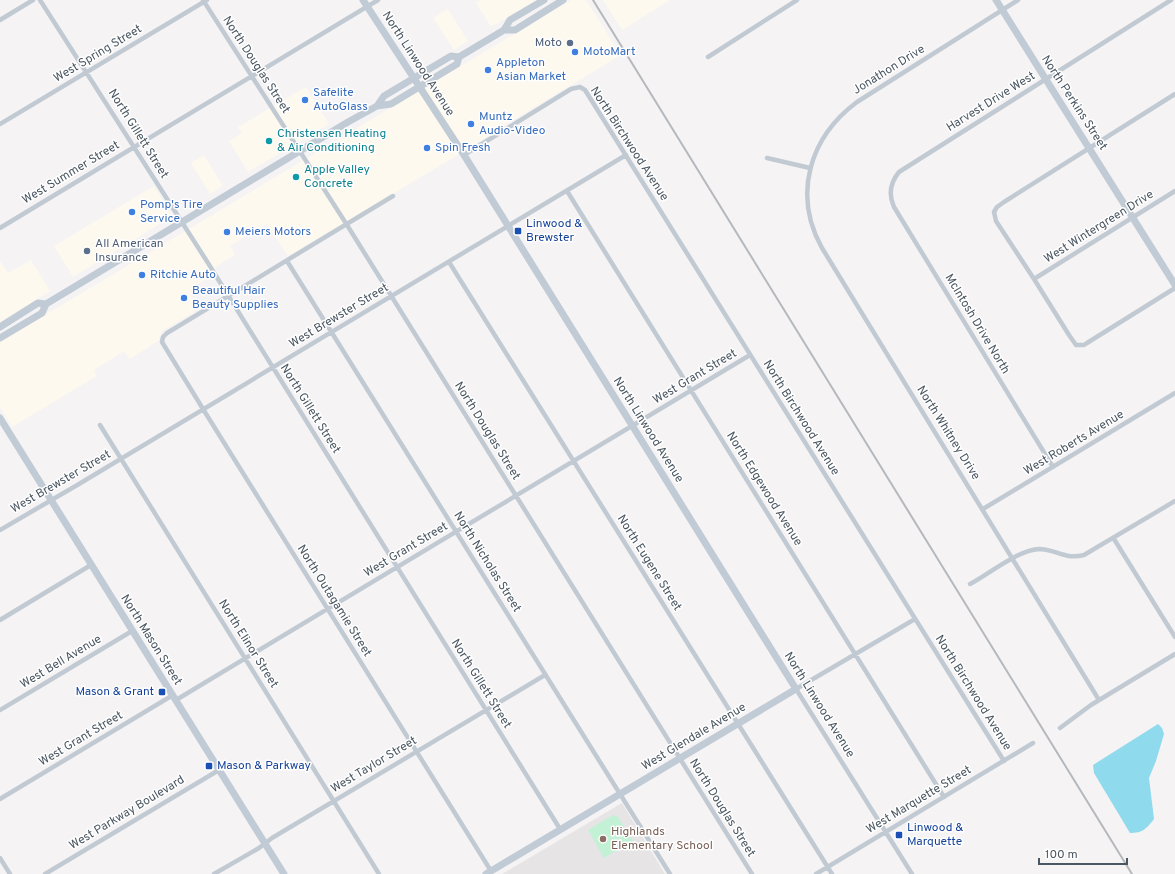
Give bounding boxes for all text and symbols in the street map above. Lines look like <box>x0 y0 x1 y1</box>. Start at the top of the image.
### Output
street label: North Linwood Avenue <box>378 9 458 119</box>
street label: North Douglas Street <box>219 13 293 117</box>
street label: West Spring Street <box>51 21 145 87</box>
place label: Moto <box>535 35 562 51</box>
marker: Moto <box>565 38 575 48</box>
street label: Jonathon Drive <box>850 41 928 99</box>
place label: MotoMart <box>583 44 636 60</box>
marker: MotoMart <box>570 47 580 57</box>
street label: North Perkins Street <box>1037 52 1111 154</box>
place label: Appleton Asian Market <box>496 55 566 85</box>
marker: Appleton Asian Market <box>483 65 493 75</box>
street label: Harvest Drive West <box>944 68 1038 136</box>
street label: North Birchwood Avenue <box>586 84 672 204</box>
place label: Safelite AutoGlass <box>313 85 368 115</box>
street label: North Gillett Street <box>104 86 172 182</box>
marker: Safelite AutoGlass <box>300 95 310 105</box>
place label: Muntz Audio-Video <box>479 109 546 139</box>
marker: Muntz Audio-Video <box>466 119 476 129</box>
place label: Christensen Heating & Air Conditioning <box>277 126 386 156</box>
marker: Christensen Heating & Air Conditioning <box>264 136 274 146</box>
street label: West Summer Street <box>19 138 123 208</box>
place label: Spin Fresh <box>435 140 491 156</box>
marker: Spin Fresh <box>422 143 432 153</box>
place label: Apple Valley Concrete <box>304 162 370 192</box>
marker: Apple Valley Concrete <box>291 172 301 182</box>
street label: West Wintergreen Drive <box>1041 187 1157 267</box>
place label: Pomp's Tire Service <box>140 197 203 227</box>
marker: Pomp's Tire Service <box>127 207 137 217</box>
place label: Linwood & Brewster <box>526 216 582 246</box>
place label: Meiers Motors <box>235 224 311 240</box>
marker: Linwood & Brewster <box>513 226 523 236</box>
marker: Meiers Motors <box>222 227 232 237</box>
place label: All American Insurance <box>95 236 164 266</box>
marker: All American Insurance <box>82 246 92 256</box>
place label: Ritchie Auto <box>150 267 216 283</box>
marker: Ritchie Auto <box>137 270 147 280</box>
street label: McIntosh Drive North <box>941 271 1013 377</box>
street label: West Brewster Street <box>286 280 392 352</box>
place label: Beautiful Hair Beauty Supplies <box>192 283 279 313</box>
marker: Beautiful Hair Beauty Supplies <box>179 293 189 303</box>
street label: West Grant Street <box>650 346 740 408</box>
street label: North Birchwood Avenue <box>759 357 843 479</box>
street label: North Gillett Street <box>276 361 344 457</box>
street label: North Linwood Avenue <box>609 374 687 486</box>
street label: North Douglas Street <box>450 379 524 483</box>
street label: North Whitney Drive <box>913 383 983 483</box>
street label: West Roberts Avenue <box>1021 407 1127 479</box>
street label: North Edgewood Avenue <box>722 429 806 549</box>
street label: West Brewster Street <box>8 447 114 517</box>
street label: North Nicholas Street <box>449 509 525 615</box>
street label: North Eugene Street <box>613 512 685 614</box>
street label: West Grant Street <box>361 519 451 581</box>
street label: North Outagamie Street <box>293 542 375 660</box>
street label: North Mason Street <box>117 592 185 688</box>
street label: North Elinor Street <box>214 597 282 691</box>
street label: West Bell Avenue <box>17 631 105 693</box>
street label: North Birchwood Avenue <box>931 632 1015 754</box>
street label: North Gillett Street <box>447 636 515 732</box>
street label: North Linwood Avenue <box>780 649 858 761</box>
place label: Mason & Grant <box>75 684 154 700</box>
marker: Mason & Grant <box>157 687 167 697</box>
street label: West Glendale Avenue <box>639 699 749 775</box>
street label: West Grant Street <box>36 708 126 770</box>
street label: West Taylor Street <box>328 733 420 797</box>
street label: North Douglas Street <box>685 756 759 860</box>
place label: Mason & Parkway <box>217 758 311 774</box>
marker: Mason & Parkway <box>204 761 214 771</box>
street label: West Marquette Street <box>863 762 975 838</box>
street label: West Parkway Boulevard <box>66 772 188 854</box>
place label: Linwood & Marquette <box>907 820 963 850</box>
place label: Highlands Elementary School <box>611 824 713 854</box>
marker: Linwood & Marquette <box>894 830 904 840</box>
marker: Highlands Elementary School <box>598 834 608 844</box>
scale bar <box>1039 840 1127 866</box>
text: 100 m <box>1045 847 1078 863</box>

